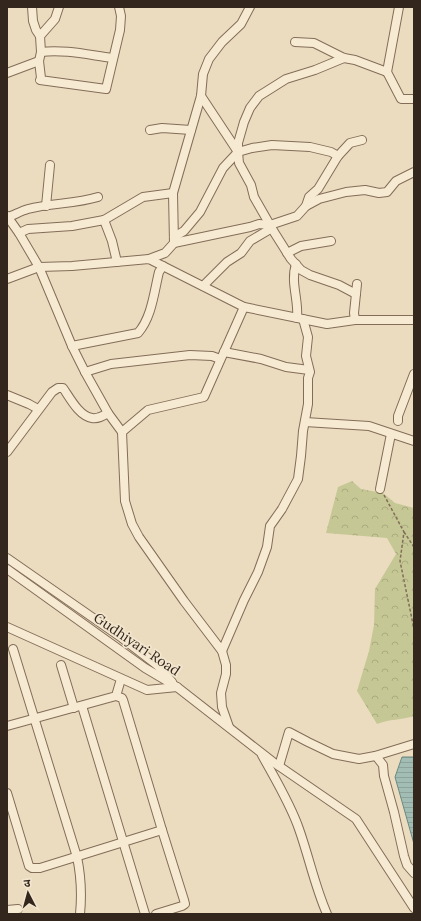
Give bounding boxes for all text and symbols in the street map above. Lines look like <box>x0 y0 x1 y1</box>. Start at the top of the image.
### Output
street label: Gudhiyari Road <box>90 608 184 680</box>
north arrow <box>8 873 48 913</box>
text: उ <box>23 876 31 890</box>

